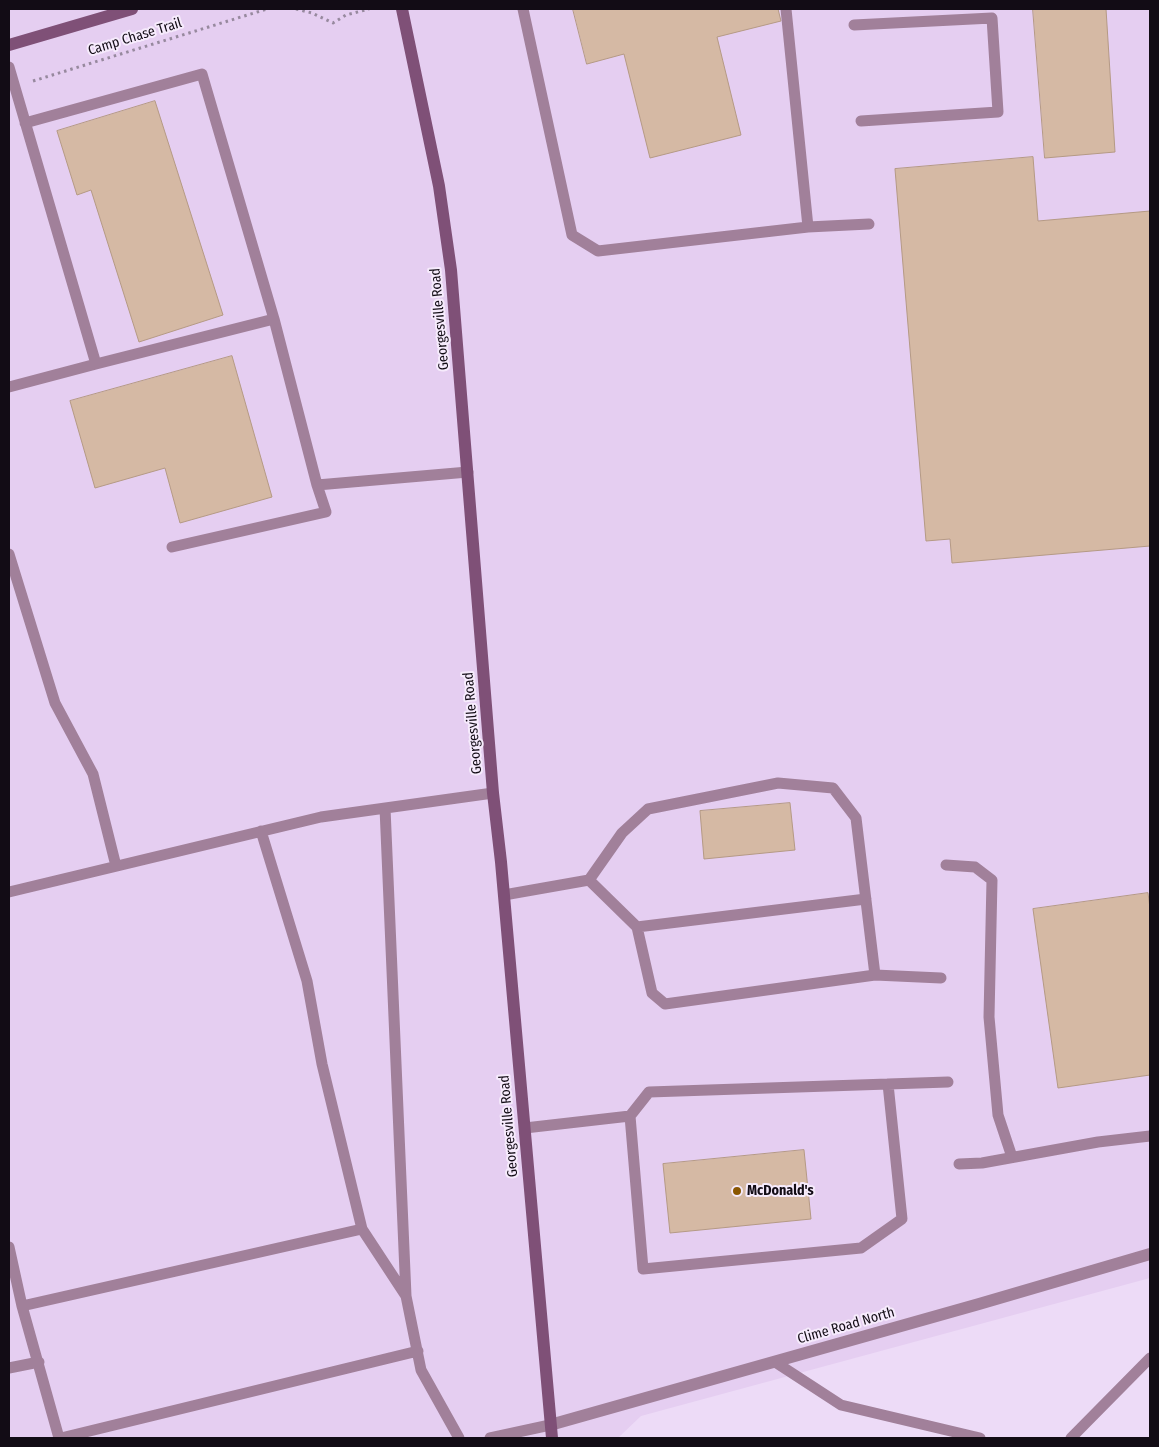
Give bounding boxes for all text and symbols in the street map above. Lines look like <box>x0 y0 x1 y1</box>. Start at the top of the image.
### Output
street label: Camp Chase Trail <box>86 15 184 59</box>
street label: Georgesville Road <box>427 267 453 371</box>
street label: Georgesville Road <box>460 671 486 775</box>
street label: Georgesville Road <box>496 1074 522 1178</box>
place label: McDonald's <box>747 1183 814 1199</box>
marker: McDonald's <box>731 1185 743 1197</box>
street label: Clime Road North <box>796 1304 896 1348</box>

